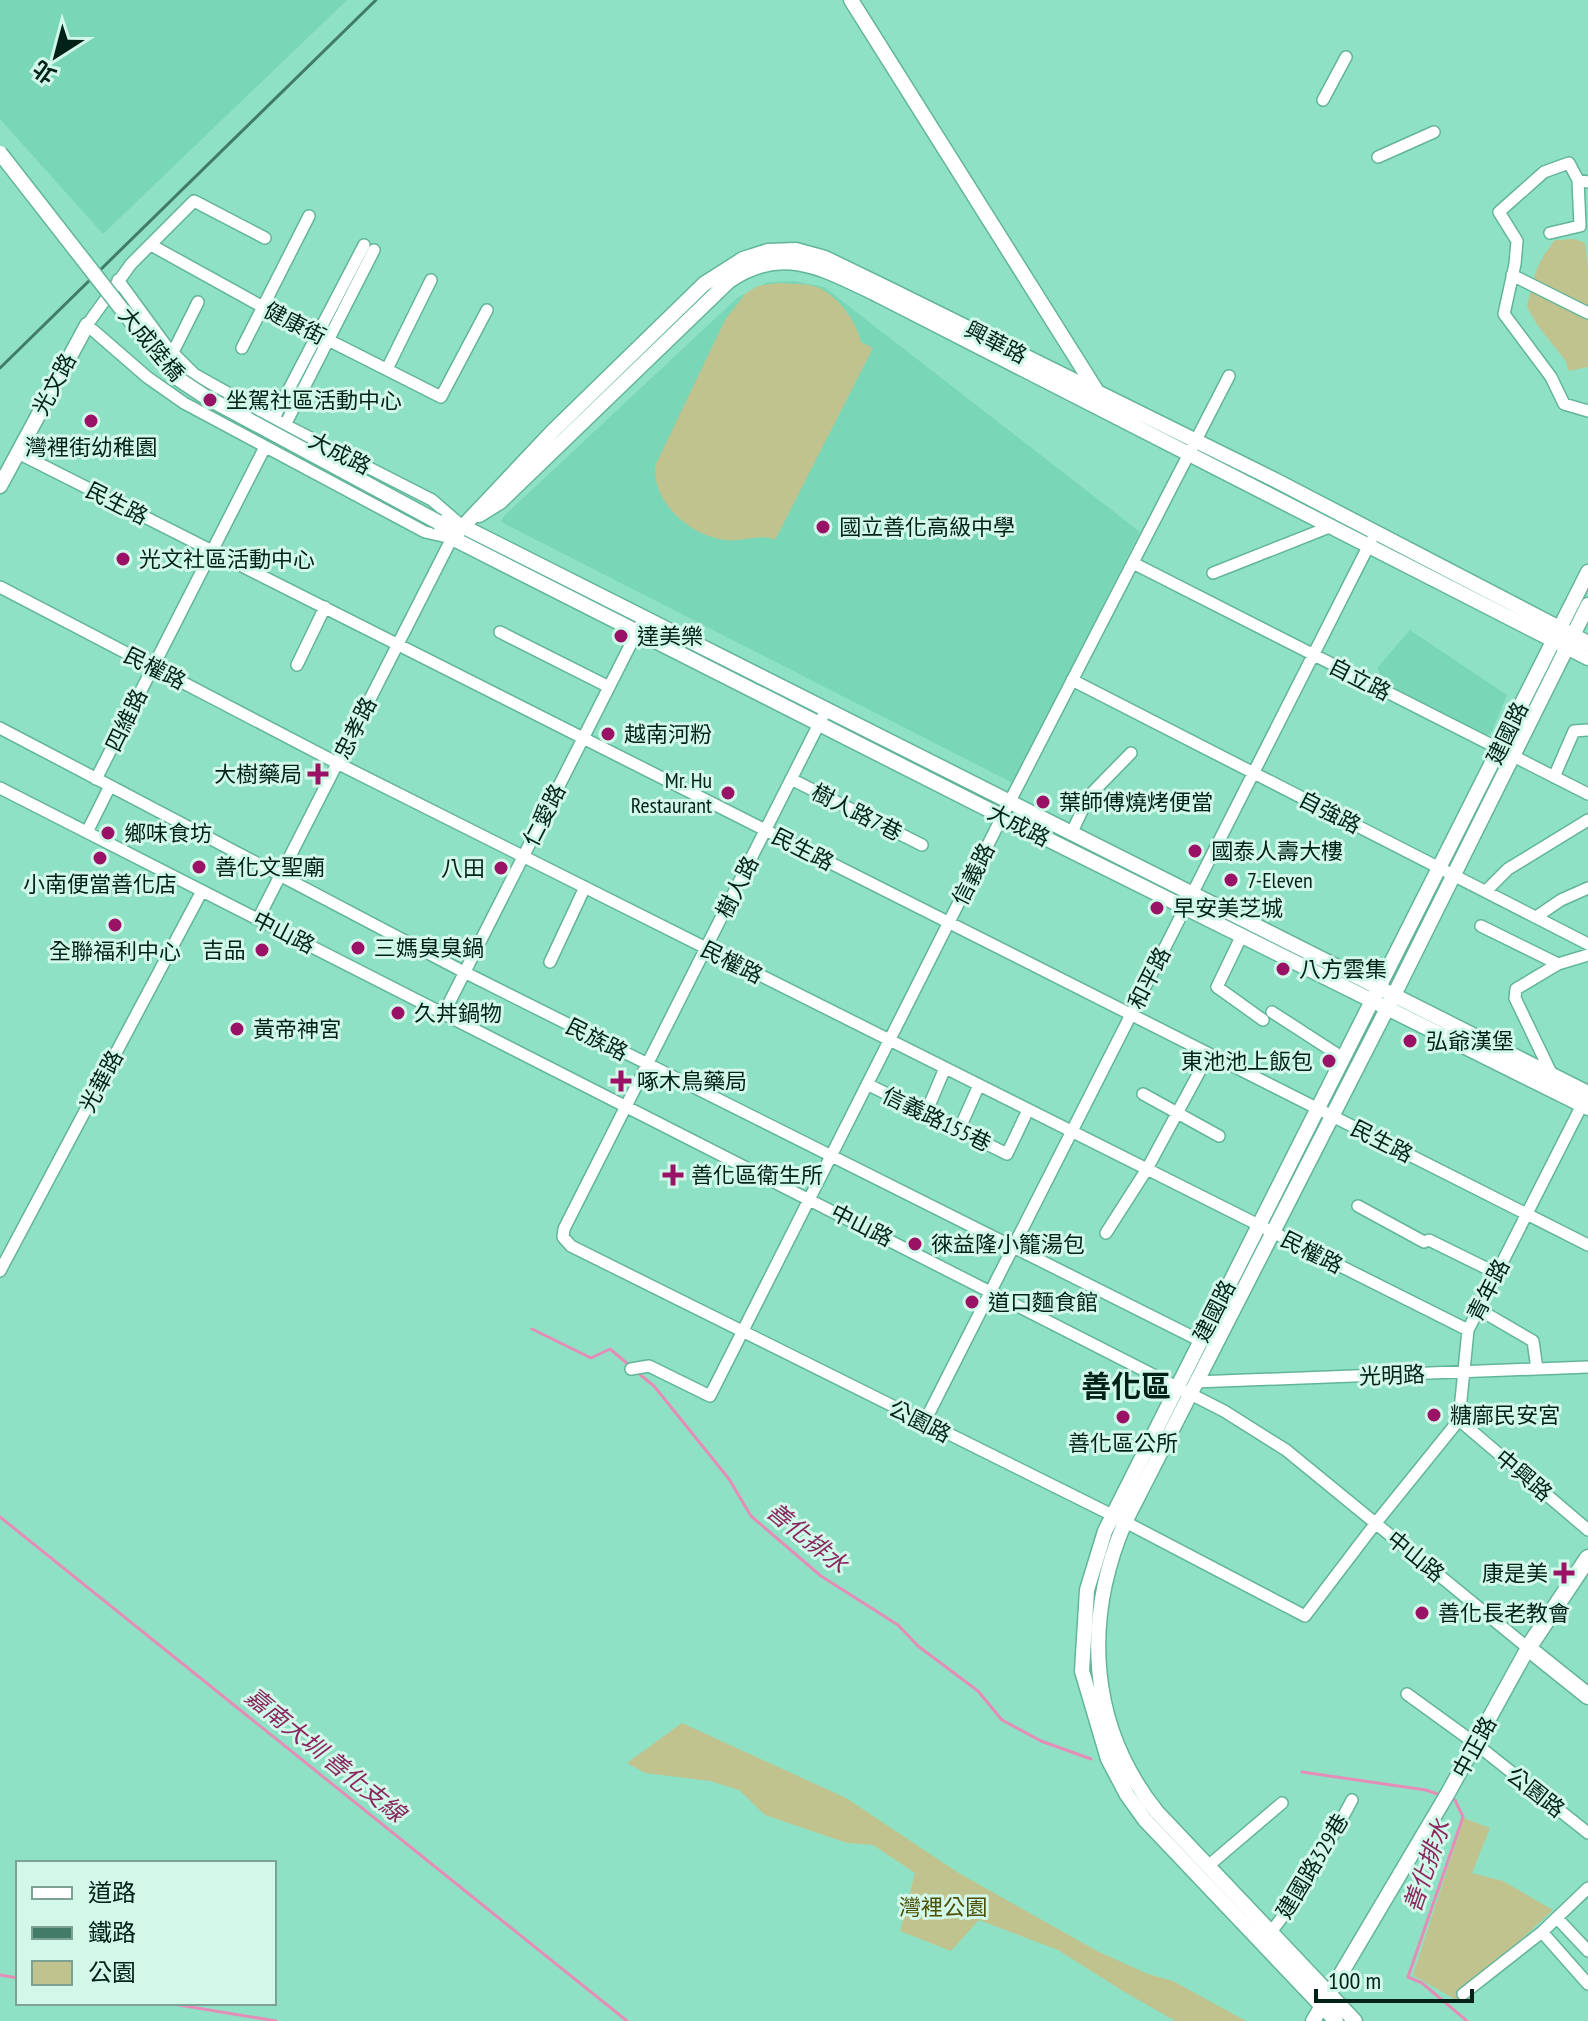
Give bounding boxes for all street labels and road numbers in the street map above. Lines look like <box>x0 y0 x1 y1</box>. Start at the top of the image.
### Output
street label: 健康街 <box>259 296 331 350</box>
street label: 大成陸橋 <box>113 301 191 387</box>
street label: 興華路 <box>960 315 1032 369</box>
street label: 光文路 <box>26 348 82 420</box>
street label: 大成路 <box>304 426 376 480</box>
street label: 民生路 <box>81 476 153 530</box>
street label: 民權路 <box>119 641 191 695</box>
street label: 自立路 <box>1324 652 1396 706</box>
street label: 四維路 <box>99 684 153 756</box>
street label: 忠孝路 <box>328 692 382 764</box>
street label: 建國路 <box>1480 697 1534 769</box>
street label: 樹人路7巷 <box>807 777 907 847</box>
street label: 仁愛路 <box>517 779 571 851</box>
street label: 自強路 <box>1294 785 1366 839</box>
street label: 大成路 <box>983 798 1055 852</box>
street label: 民生路 <box>767 822 839 876</box>
street label: 信義路 <box>946 838 1000 910</box>
street label: 樹人路 <box>710 851 764 923</box>
street label: 中山路 <box>248 905 320 959</box>
street label: 民權路 <box>696 935 768 989</box>
street label: 和平路 <box>1122 942 1176 1014</box>
street label: 民族路 <box>561 1012 633 1066</box>
street label: 光華路 <box>73 1045 129 1117</box>
street label: 信義路155巷 <box>878 1081 996 1157</box>
street label: 民生路 <box>1346 1114 1418 1168</box>
street label: 中山路 <box>826 1198 898 1252</box>
street label: 民權路 <box>1276 1225 1348 1279</box>
street label: 青年路 <box>1461 1254 1515 1326</box>
street label: 建國路 <box>1187 1275 1241 1347</box>
street label: 光明路 <box>1359 1360 1425 1390</box>
street label: 公園路 <box>884 1394 956 1448</box>
street label: 中興路 <box>1490 1443 1558 1507</box>
street label: 中山路 <box>1382 1524 1450 1588</box>
street label: 中正路 <box>1446 1711 1502 1783</box>
street label: 公園路 <box>1501 1761 1571 1823</box>
street label: 建國路329巷 <box>1270 1808 1354 1924</box>

